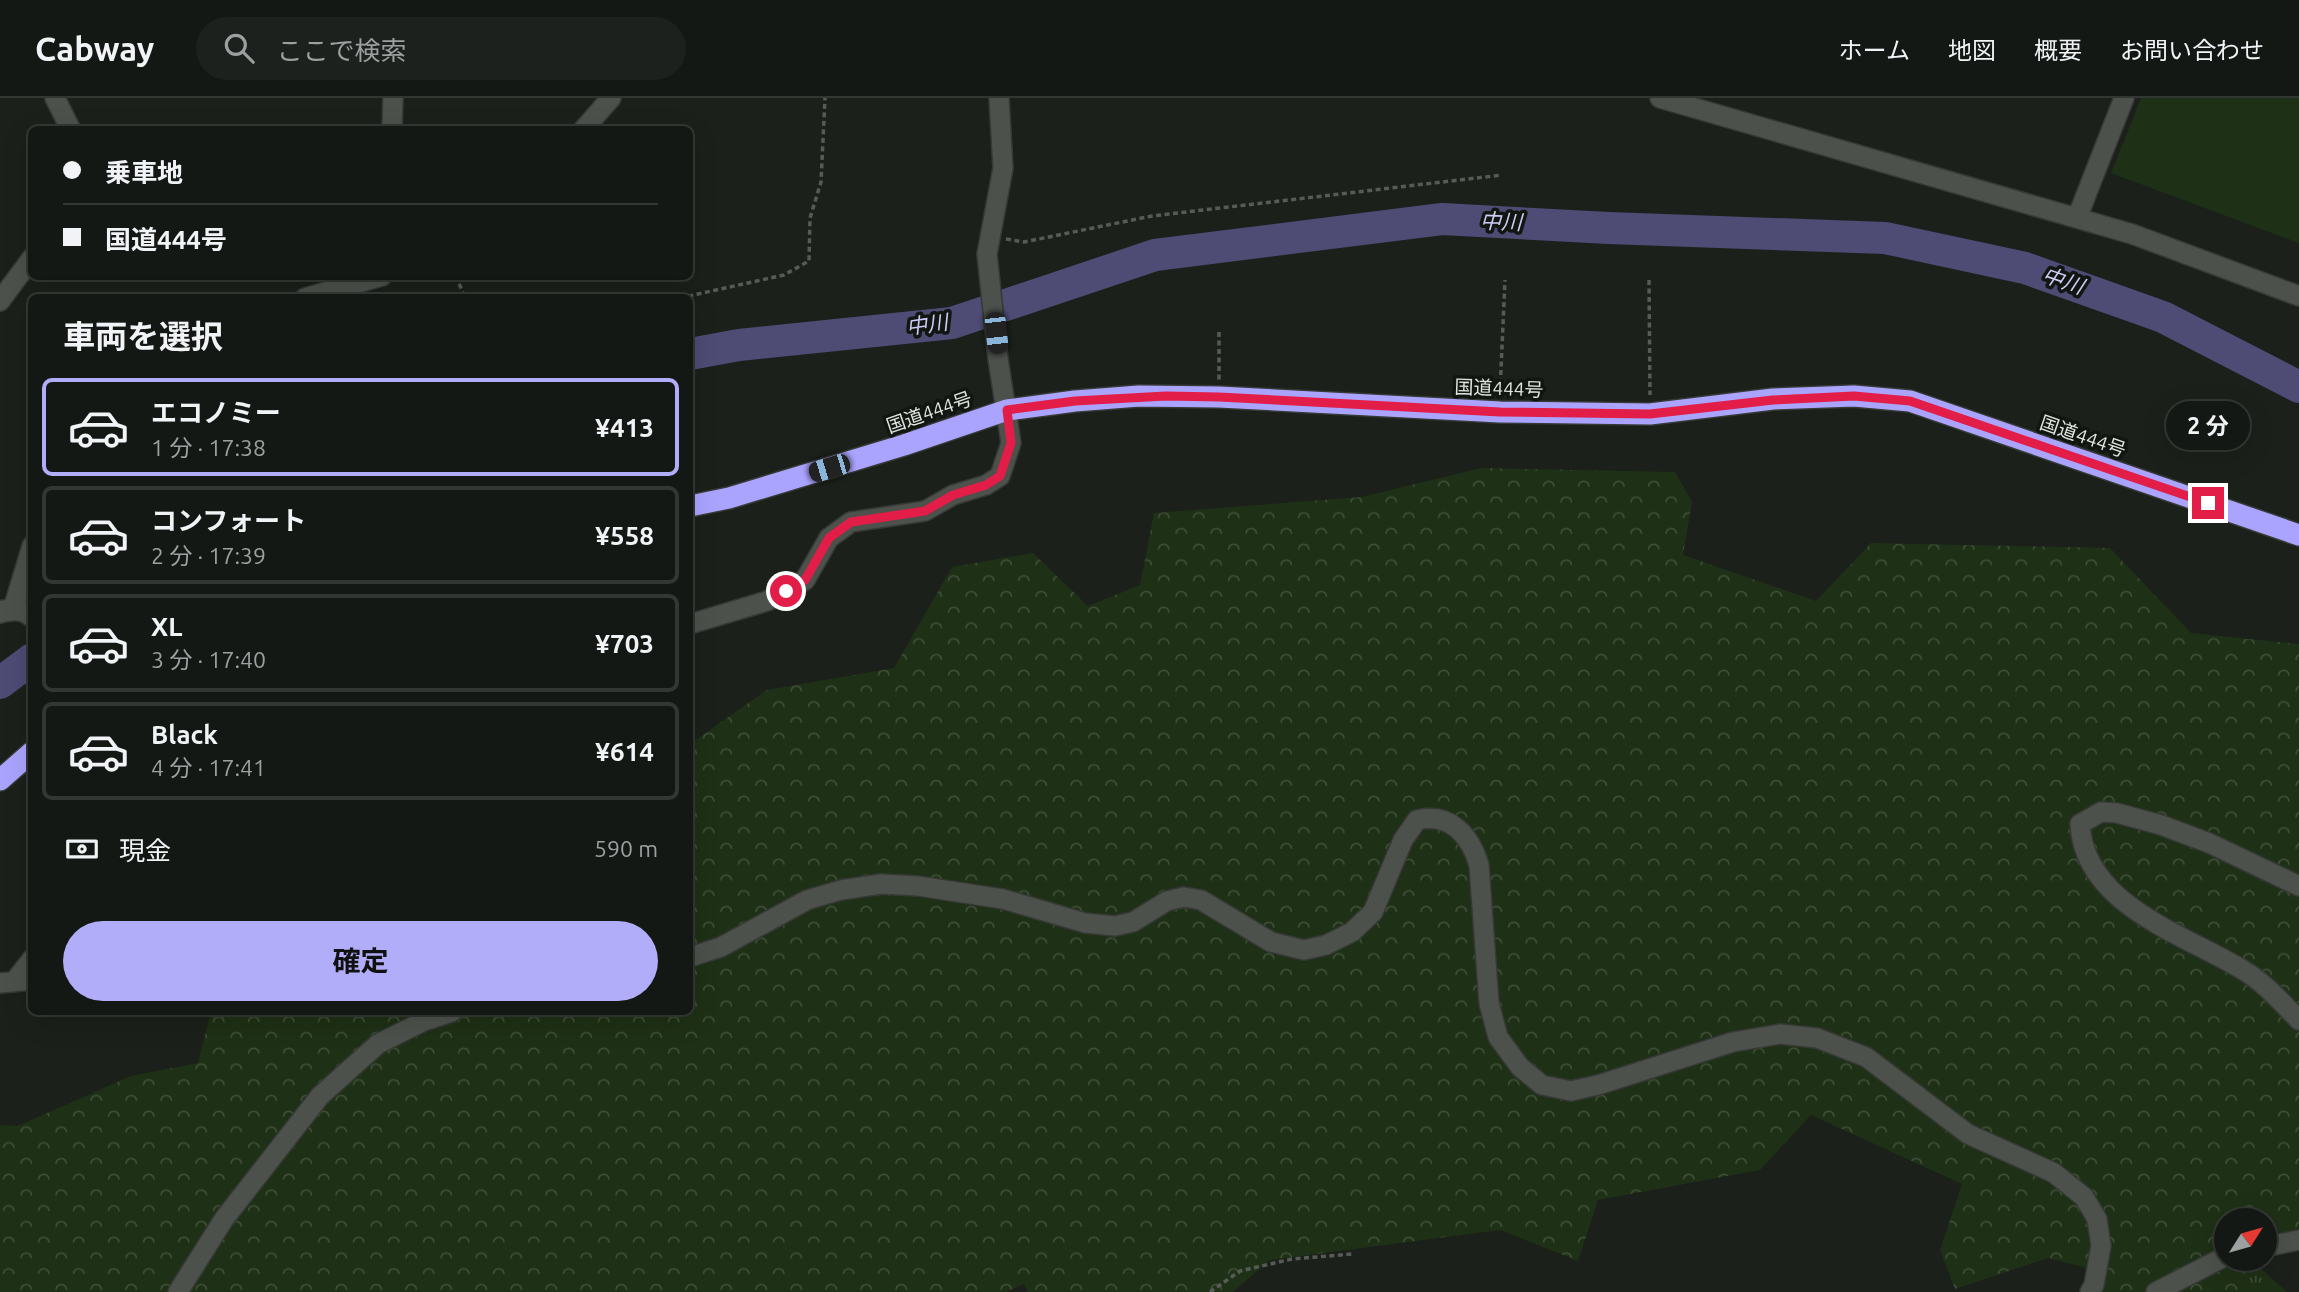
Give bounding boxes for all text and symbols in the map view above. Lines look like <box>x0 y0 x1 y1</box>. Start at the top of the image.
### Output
search box <box>196 17 686 80</box>
icon: search <box>220 29 258 67</box>
text: Cabway <box>35 30 154 67</box>
text: ここで検索 <box>276 36 406 65</box>
text: ホーム <box>1839 37 1910 64</box>
text: 地図 <box>1948 37 1996 64</box>
text: 概要 <box>2034 37 2082 64</box>
text: お問い合わせ <box>2120 37 2264 64</box>
text: 乗車地 <box>105 158 183 187</box>
water label: 中川 <box>1480 208 1524 234</box>
text: 国道444号 <box>105 225 227 254</box>
water label: 中川 <box>2040 262 2089 299</box>
water label: 中川 <box>904 309 951 339</box>
car <box>984 311 1009 355</box>
text: 車両を選択 <box>63 318 223 354</box>
street label: 国道444号 <box>1454 375 1544 401</box>
street label: 国道444号 <box>883 387 975 437</box>
icon: car <box>67 396 130 459</box>
text: エコノミー <box>151 398 281 427</box>
callout: 2 分 <box>2166 402 2250 450</box>
street label: 国道444号 <box>2037 411 2129 461</box>
text: ¥413 <box>595 413 654 442</box>
text: 2 分 <box>2187 413 2229 438</box>
text: 1 分 · 17:38 <box>151 435 266 460</box>
car <box>806 452 853 484</box>
route end <box>2192 487 2224 519</box>
icon: car <box>67 504 130 567</box>
text: コンフォート <box>151 506 306 535</box>
text: ¥558 <box>595 521 654 550</box>
text: 2 分 · 17:39 <box>151 543 266 568</box>
route start <box>770 575 802 607</box>
icon: car <box>67 612 130 675</box>
text: XL <box>151 612 182 641</box>
text: ¥703 <box>595 629 654 658</box>
text: 3 分 · 17:40 <box>151 647 266 672</box>
icon: car <box>67 720 130 783</box>
text: Black <box>151 720 218 749</box>
text: ¥614 <box>595 737 654 766</box>
text: 4 分 · 17:41 <box>151 755 266 780</box>
icon: cash <box>63 830 101 868</box>
text: 現金 <box>119 836 171 865</box>
text: 590 m <box>594 836 658 861</box>
button: 確定 <box>63 921 658 1001</box>
north arrow <box>2214 1208 2277 1270</box>
map controls <box>2214 1208 2277 1271</box>

